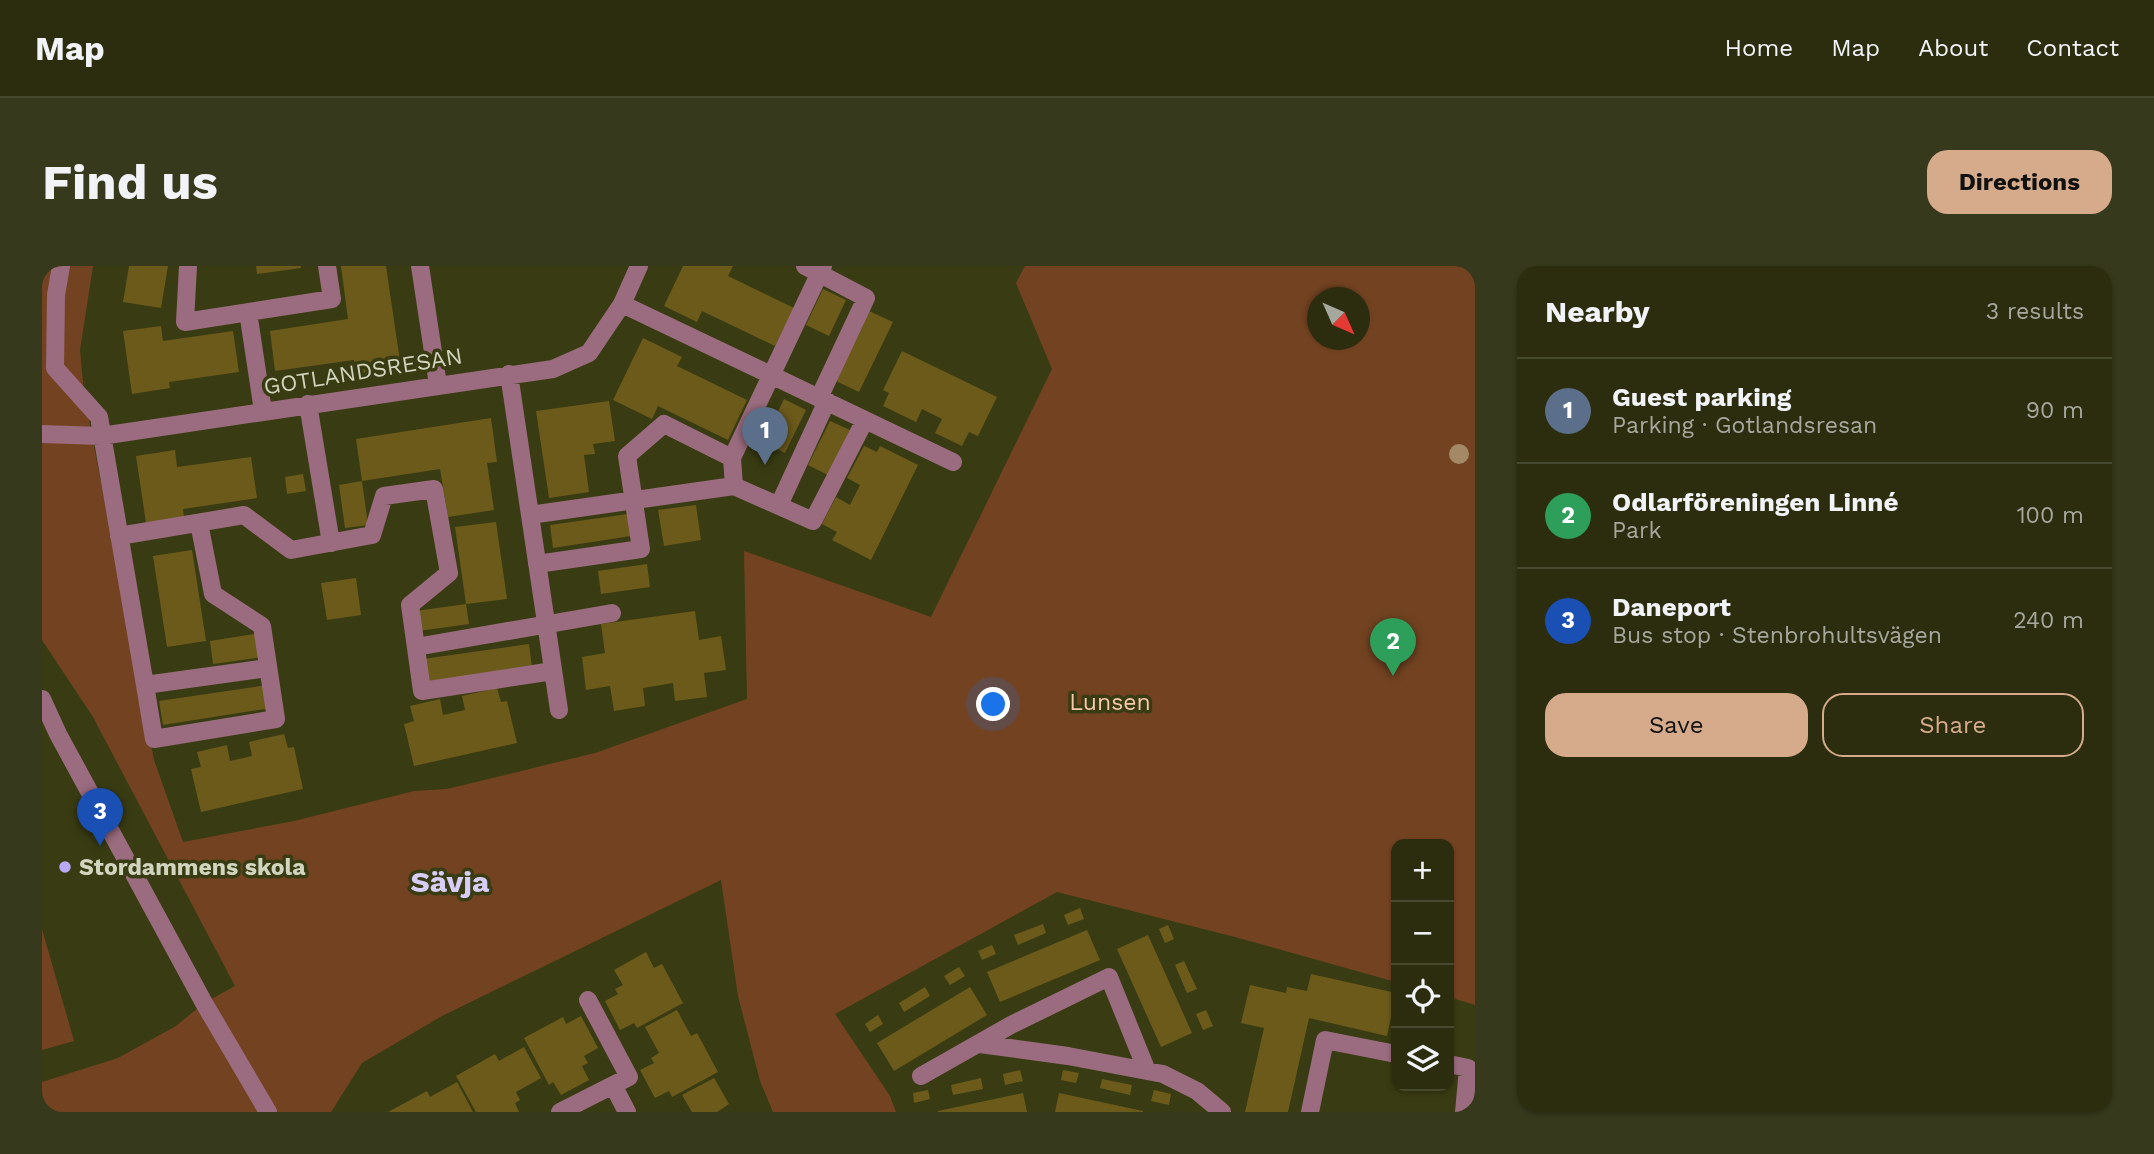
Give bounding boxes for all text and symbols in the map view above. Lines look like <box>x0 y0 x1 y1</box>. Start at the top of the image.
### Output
text: Map <box>35 29 105 68</box>
text: Home <box>1725 34 1793 62</box>
text: Map <box>1831 34 1880 62</box>
text: About <box>1918 34 1988 62</box>
text: Contact <box>2026 34 2119 62</box>
button: Directions <box>1927 150 2112 214</box>
text: Find us <box>42 153 218 211</box>
north arrow <box>1307 287 1370 350</box>
text: Nearby <box>1545 294 1650 329</box>
text: 3 results <box>1986 298 2084 325</box>
street label: GOTLANDSRESAN <box>262 342 464 401</box>
text: Guest parking <box>1612 382 1791 412</box>
text: 1 <box>1563 397 1573 424</box>
text: 90 m <box>2026 397 2084 424</box>
pin: 1 <box>742 407 788 465</box>
text: Parking · Gotlandsresan <box>1612 412 1877 439</box>
text: Odlarföreningen Linné <box>1612 487 1898 517</box>
text: 2 <box>1561 502 1575 529</box>
text: 100 m <box>2017 502 2084 529</box>
text: Park <box>1612 517 1661 544</box>
text: Daneport <box>1612 592 1731 622</box>
text: 3 <box>1561 607 1575 634</box>
text: 240 m <box>2013 607 2084 634</box>
pin: 2 <box>1370 618 1416 676</box>
text: Bus stop · Stenbrohultsvägen <box>1612 622 1942 649</box>
your location <box>976 687 1010 721</box>
park label: Lunsen <box>1069 689 1151 716</box>
button: Save <box>1545 693 1808 757</box>
button: Share <box>1822 693 2084 757</box>
pin: 3 <box>77 788 123 846</box>
map controls <box>1391 839 1454 1091</box>
button: + <box>1391 839 1454 902</box>
place label: Stordammens skola <box>79 854 306 881</box>
marker: Stordammens skola <box>57 859 73 875</box>
district label: Sävja <box>411 864 490 899</box>
button: − <box>1391 902 1454 965</box>
button: locate <box>1391 965 1454 1028</box>
button: layers <box>1391 1028 1454 1091</box>

